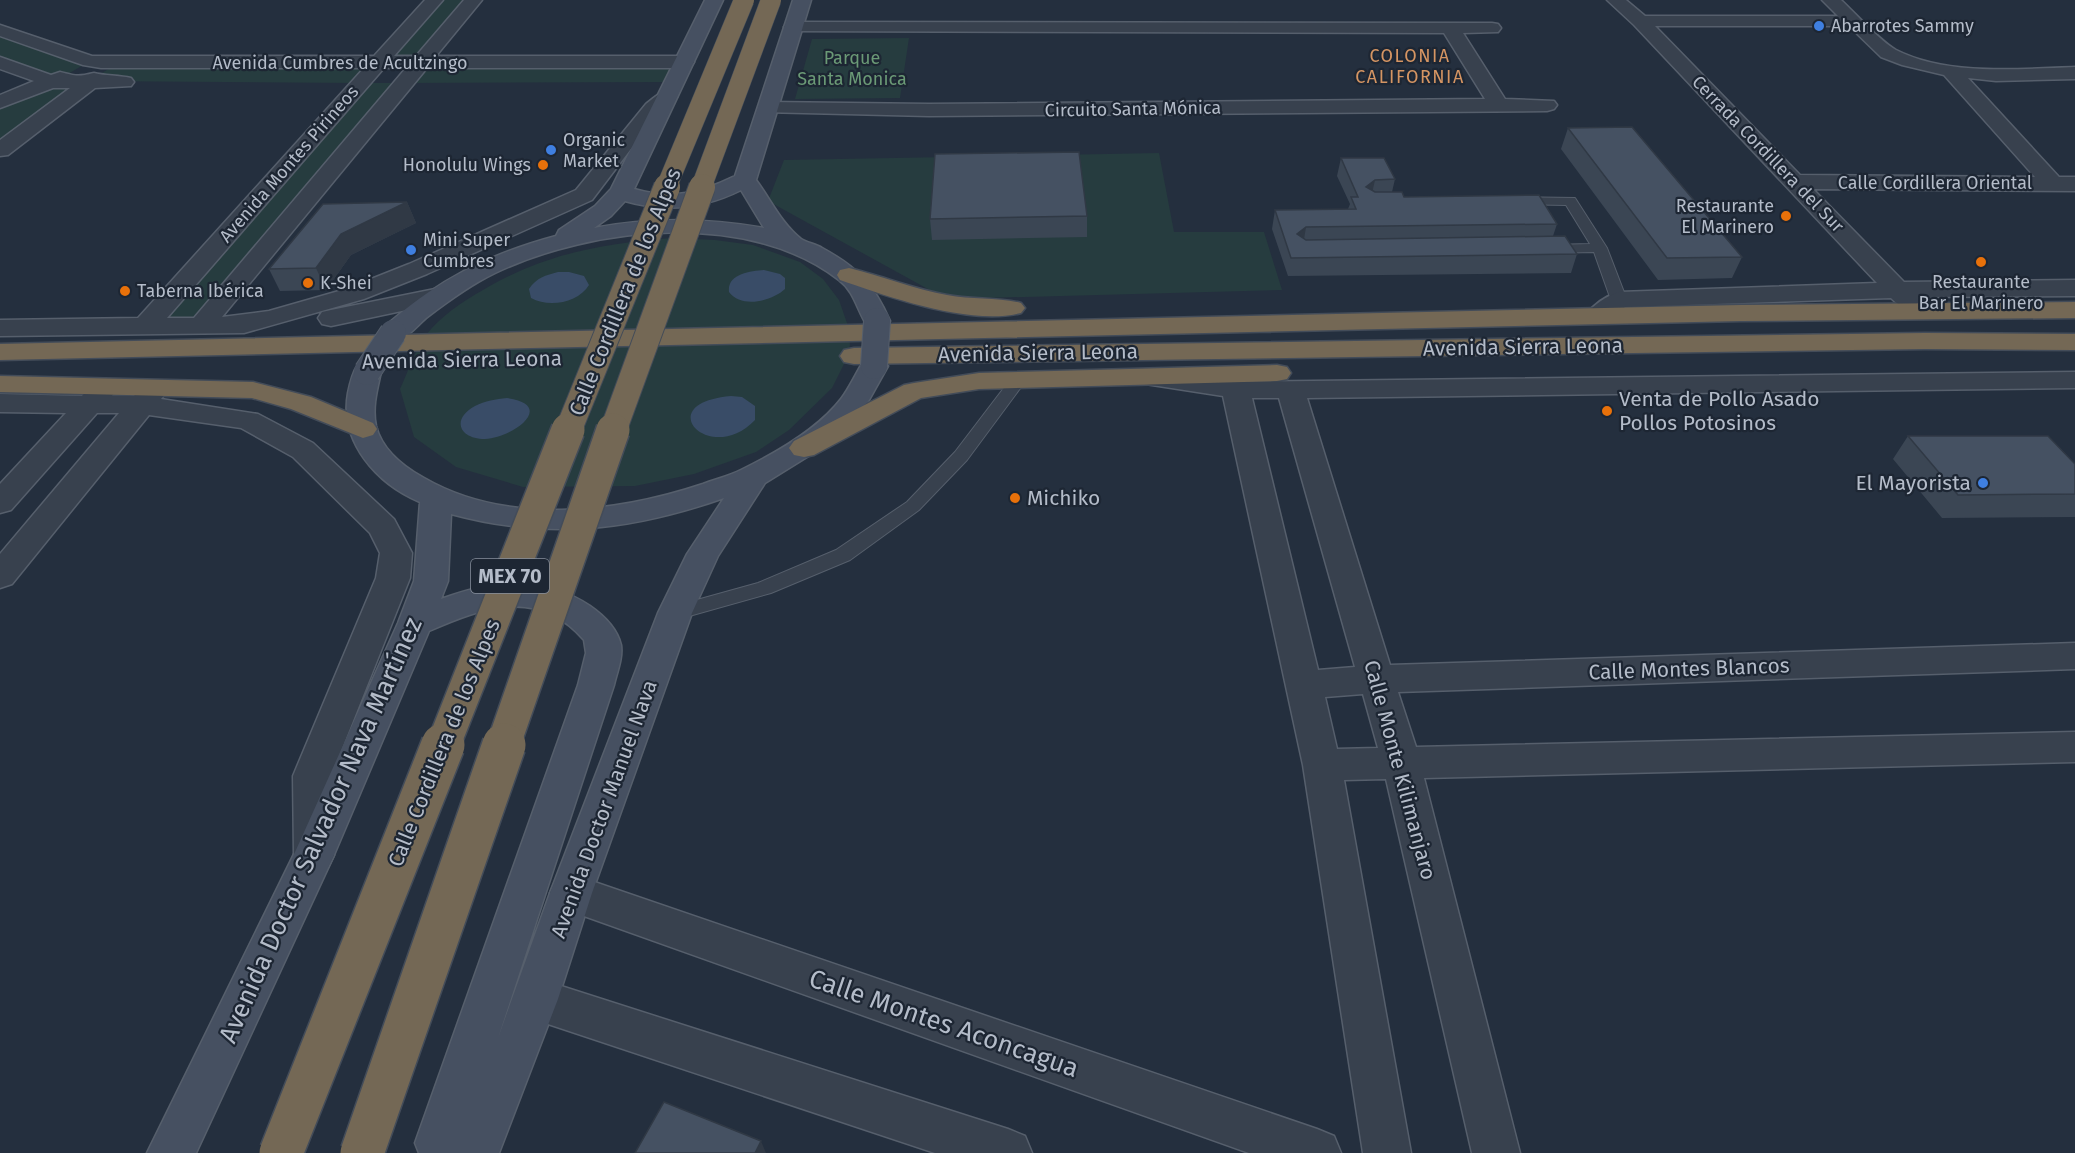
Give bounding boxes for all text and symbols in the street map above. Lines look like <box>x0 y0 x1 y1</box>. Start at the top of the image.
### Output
place label: Abarrotes Sammy <box>1831 15 1974 37</box>
marker: Abarrotes Sammy <box>1812 19 1826 33</box>
district label: COLONIA CALIFORNIA <box>1355 45 1465 88</box>
park label: Parque Santa Monica <box>797 47 907 90</box>
street label: Avenida Cumbres de Acultzingo <box>212 52 468 74</box>
street label: Cerrada Cordillera del Sur <box>1687 71 1849 237</box>
street label: Avenida Montes Pirineos <box>215 81 363 247</box>
street label: Circuito Santa Mónica <box>1045 96 1221 122</box>
place label: Organic Market <box>563 129 626 172</box>
marker: Organic Market <box>544 143 558 157</box>
place label: Honolulu Wings <box>403 154 531 176</box>
marker: Honolulu Wings <box>536 158 550 172</box>
street label: Calle Cordillera de los Alpes <box>563 164 687 420</box>
street label: Calle Cordillera Oriental <box>1838 172 2032 194</box>
place label: Restaurante El Marinero <box>1676 195 1774 238</box>
marker: Restaurante El Marinero <box>1779 209 1793 223</box>
place label: Mini Super Cumbres <box>423 229 510 272</box>
marker: Mini Super Cumbres <box>404 243 418 257</box>
marker: Restaurante Bar El Marinero <box>1974 255 1988 269</box>
place label: Restaurante Bar El Marinero <box>1918 271 2044 314</box>
place label: K-Shei <box>320 272 372 294</box>
marker: K-Shei <box>301 276 315 290</box>
place label: Taberna Ibérica <box>137 280 264 302</box>
marker: Taberna Ibérica <box>118 284 132 298</box>
street label: Avenida Sierra Leona <box>1423 332 1623 362</box>
street label: Avenida Sierra Leona <box>938 338 1138 368</box>
street label: Avenida Sierra Leona <box>362 345 562 375</box>
place label: Venta de Pollo Asado Pollos Potosinos <box>1619 386 1820 436</box>
marker: Venta de Pollo Asado Pollos Potosinos <box>1600 404 1614 418</box>
place label: El Mayorista <box>1856 470 1971 496</box>
marker: El Mayorista <box>1976 476 1990 490</box>
place label: Michiko <box>1027 485 1100 511</box>
marker: Michiko <box>1008 491 1022 505</box>
road number: MEX 70 <box>471 559 549 593</box>
street label: Avenida Doctor Salvador Nava Martínez <box>212 613 429 1048</box>
street label: Calle Cordillera de los Alpes <box>382 615 506 871</box>
street label: Calle Montes Blancos <box>1588 652 1790 686</box>
street label: Calle Monte Kilimanjaro <box>1358 657 1442 883</box>
street label: Avenida Doctor Manuel Nava <box>545 676 663 942</box>
street label: Calle Montes Aconcagua <box>805 963 1083 1084</box>

